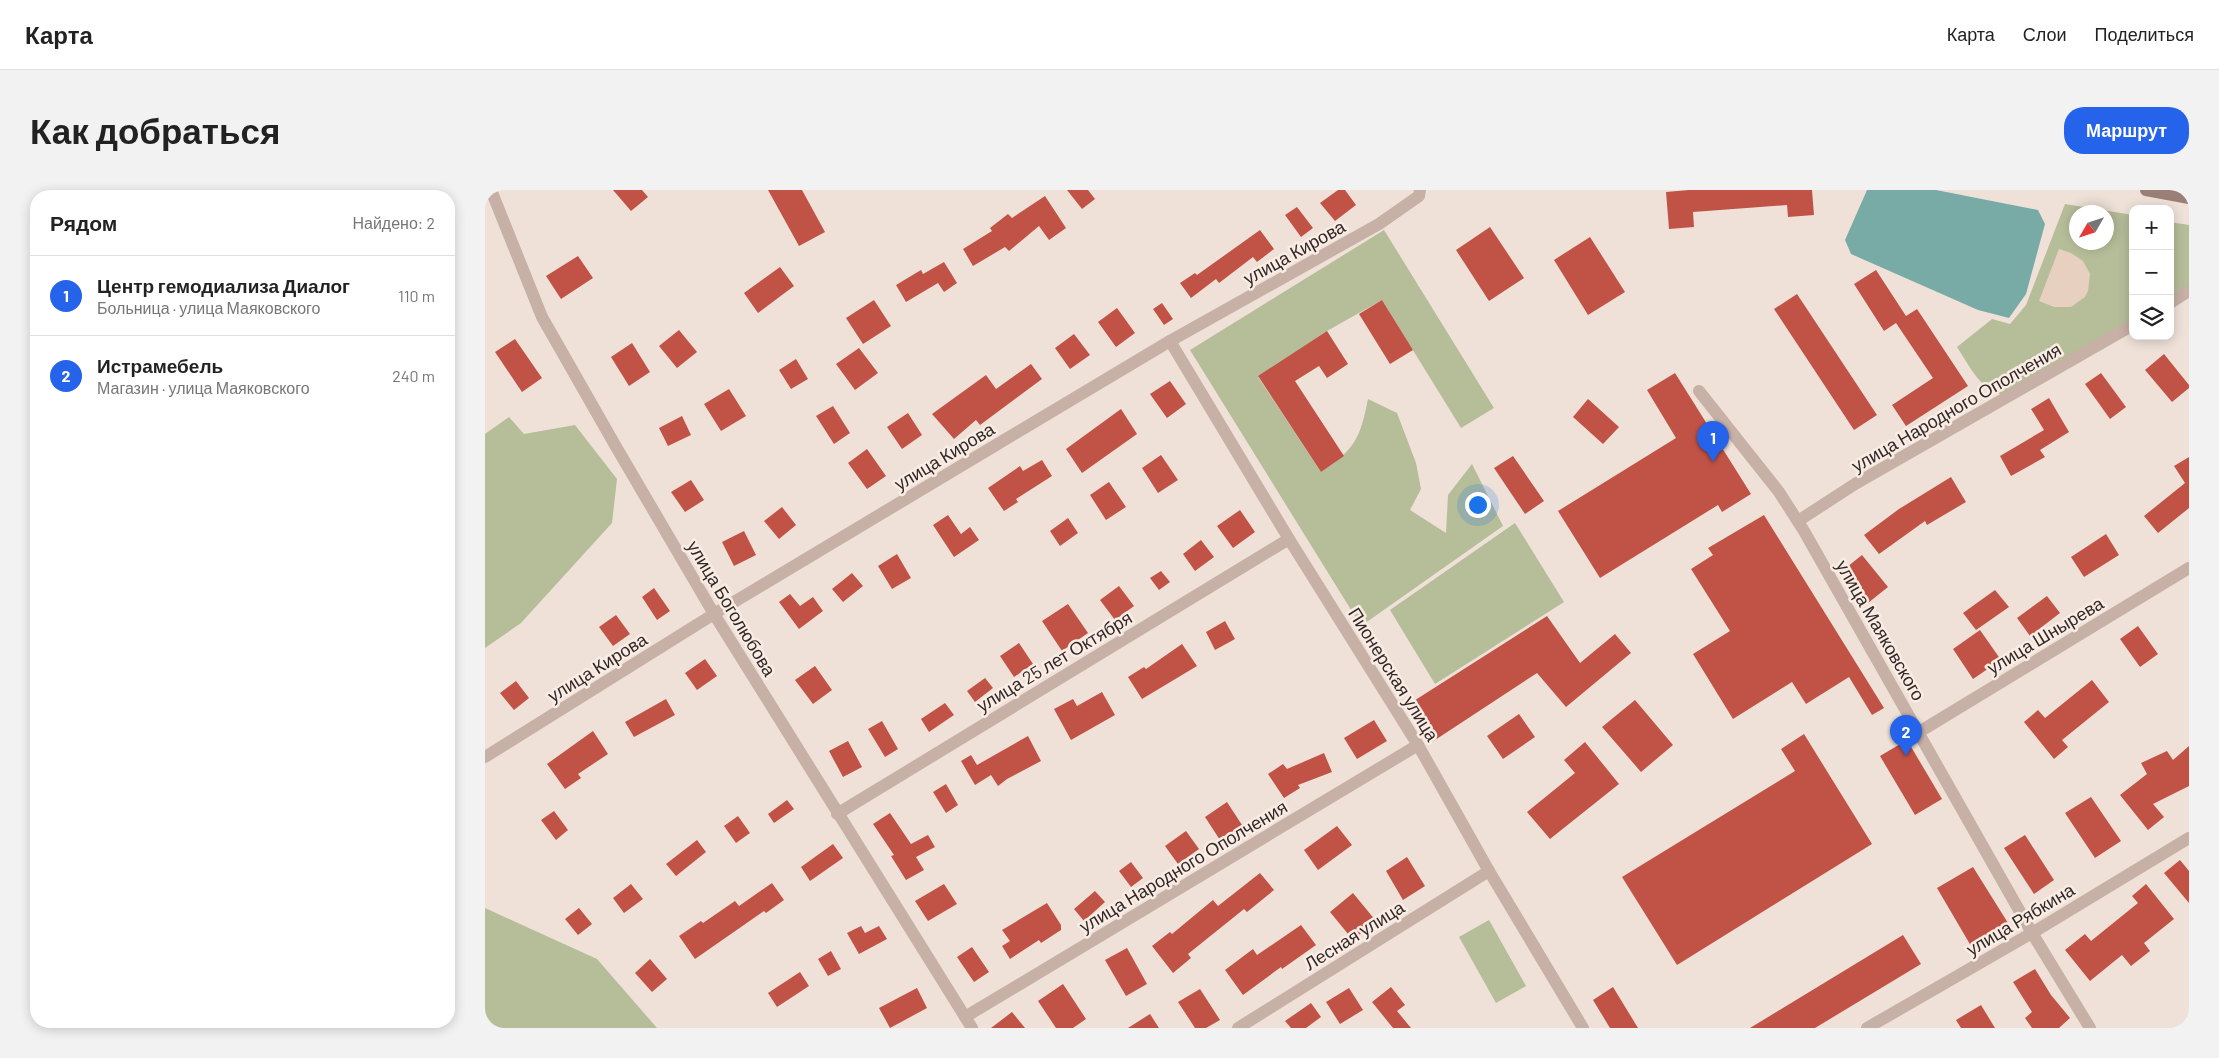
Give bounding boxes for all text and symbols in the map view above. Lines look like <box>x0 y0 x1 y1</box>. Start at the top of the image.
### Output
text: Карта <box>25 20 93 49</box>
text: Карта <box>1947 23 1995 45</box>
text: Слои <box>2023 23 2067 45</box>
text: Поделиться <box>2095 23 2194 45</box>
button: Маршрут <box>2064 107 2189 154</box>
text: Как добраться <box>30 109 280 151</box>
north arrow <box>2069 205 2114 250</box>
map controls <box>2129 205 2174 340</box>
button: + <box>2129 205 2174 250</box>
text: Рядом <box>50 210 117 235</box>
text: Найдено: 2 <box>352 213 435 232</box>
street label: улица Кирова <box>1239 215 1350 289</box>
button: − <box>2129 250 2174 295</box>
text: Центр гемодиализа Диалог <box>97 274 350 297</box>
text: 1 <box>63 286 69 305</box>
text: 110 m <box>398 286 435 305</box>
button: layers <box>2129 295 2174 340</box>
text: Больница · улица Маяковского <box>97 298 320 317</box>
street label: улица Народного Ополчения <box>1847 338 2065 476</box>
text: Истрамебель <box>97 354 223 377</box>
text: 2 <box>62 366 70 385</box>
text: 240 m <box>392 366 435 385</box>
text: Магазин · улица Маяковского <box>97 378 310 397</box>
street label: улица Кирова <box>890 417 999 495</box>
pin: 1 <box>1697 421 1729 462</box>
your location <box>1465 492 1491 518</box>
street label: улица Боголюбова <box>683 536 782 681</box>
street label: улица Маяковского <box>1832 556 1930 704</box>
street label: улица Шнырева <box>1983 591 2108 678</box>
street label: Пионерская улица <box>1344 603 1444 746</box>
street label: улица 25 лет Октября <box>972 606 1136 716</box>
street label: улица Кирова <box>543 627 652 706</box>
pin: 2 <box>1890 715 1922 756</box>
street label: улица Народного Ополчения <box>1075 795 1291 937</box>
street label: улица Рябкина <box>1962 878 2079 960</box>
street label: Лесная улица <box>1300 895 1409 974</box>

